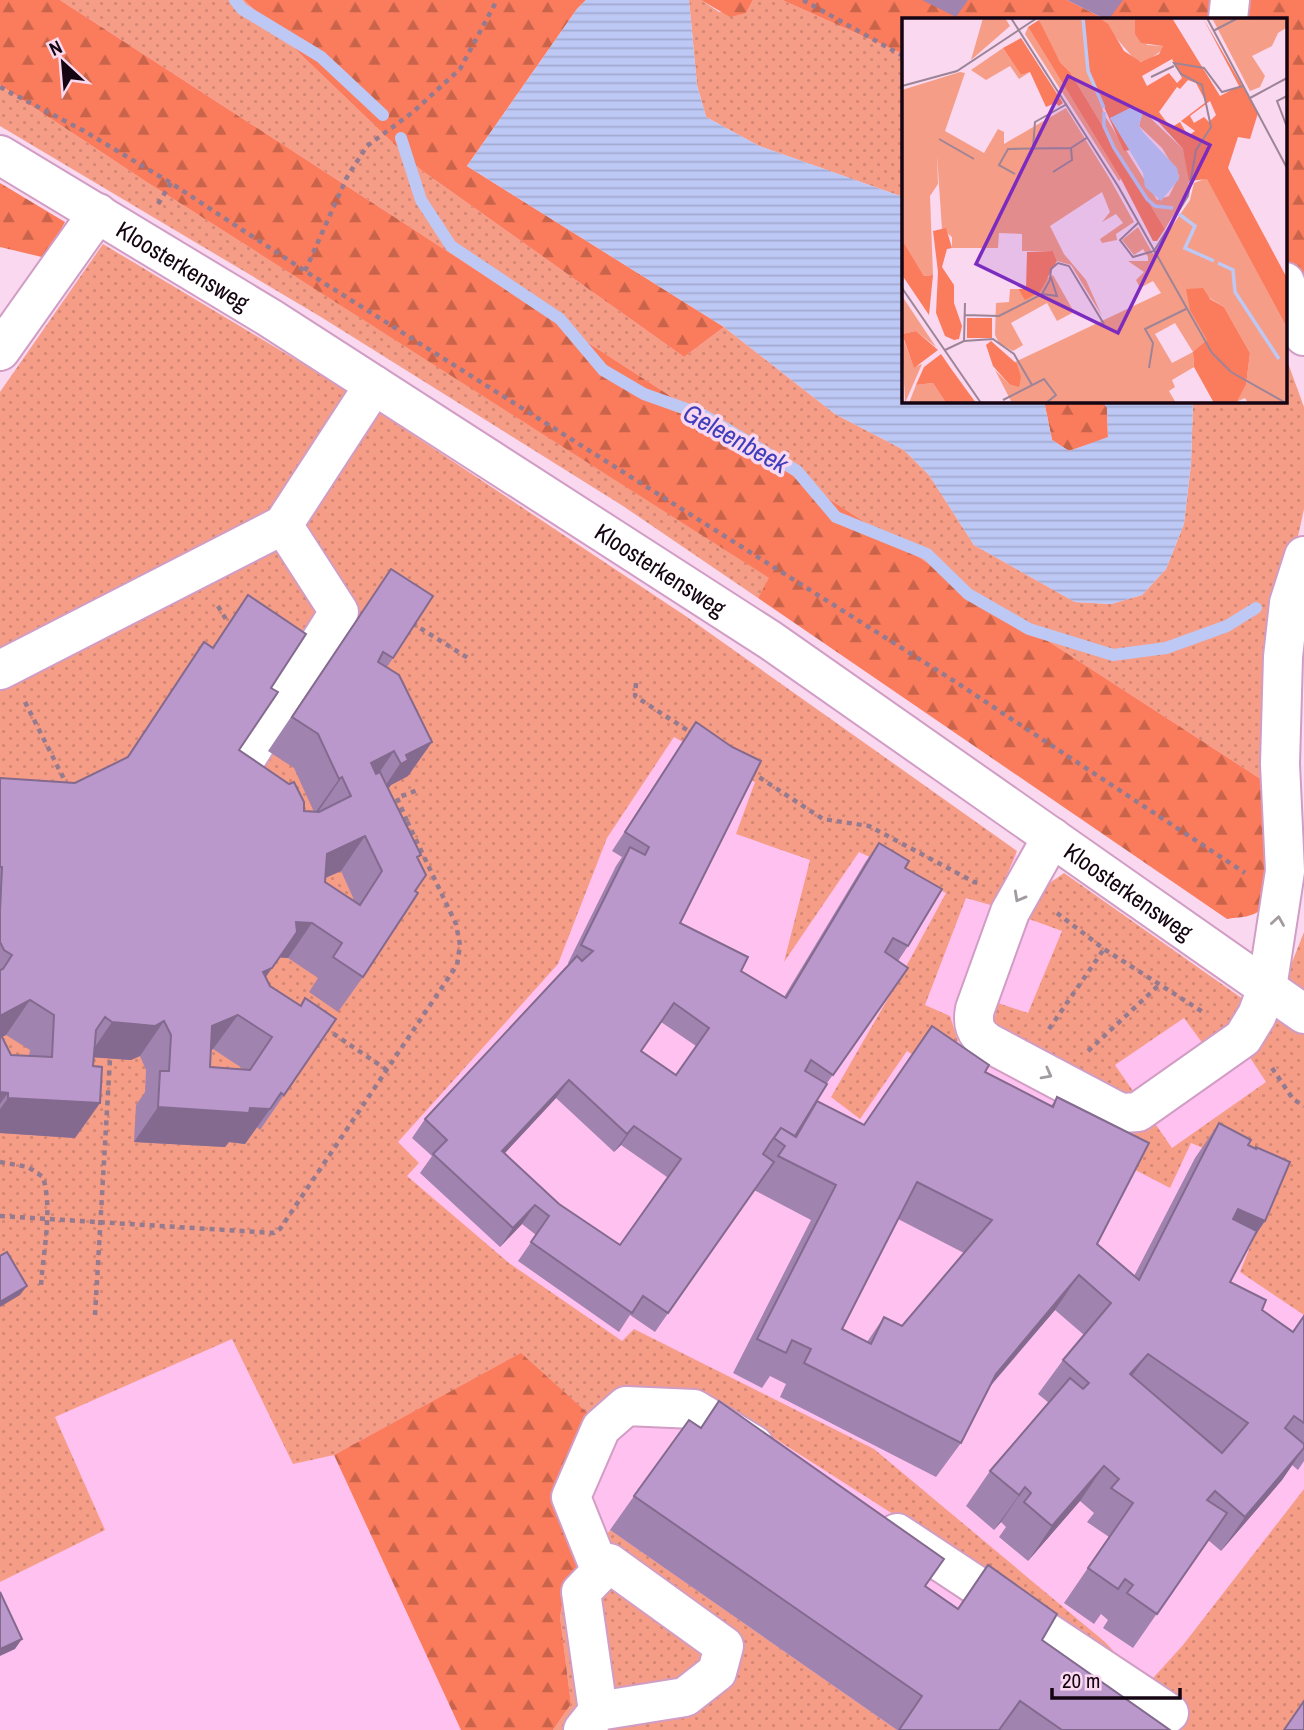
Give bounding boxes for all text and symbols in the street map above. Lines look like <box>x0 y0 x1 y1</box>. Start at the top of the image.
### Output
inset map <box>902 18 1286 402</box>
north arrow <box>28 28 98 98</box>
text: N <box>45 34 66 62</box>
street label: Kloosterkensweg <box>111 213 256 318</box>
water label: Geleenbeek <box>677 395 796 482</box>
street label: Kloosterkensweg <box>589 516 732 624</box>
street label: Kloosterkensweg <box>1058 835 1199 947</box>
one-way arrow <box>1014 890 1027 902</box>
one-way arrow <box>1270 915 1285 927</box>
one-way arrow <box>1040 1066 1053 1079</box>
scale bar <box>1052 1656 1180 1700</box>
text: 20 m <box>1062 1666 1100 1695</box>

